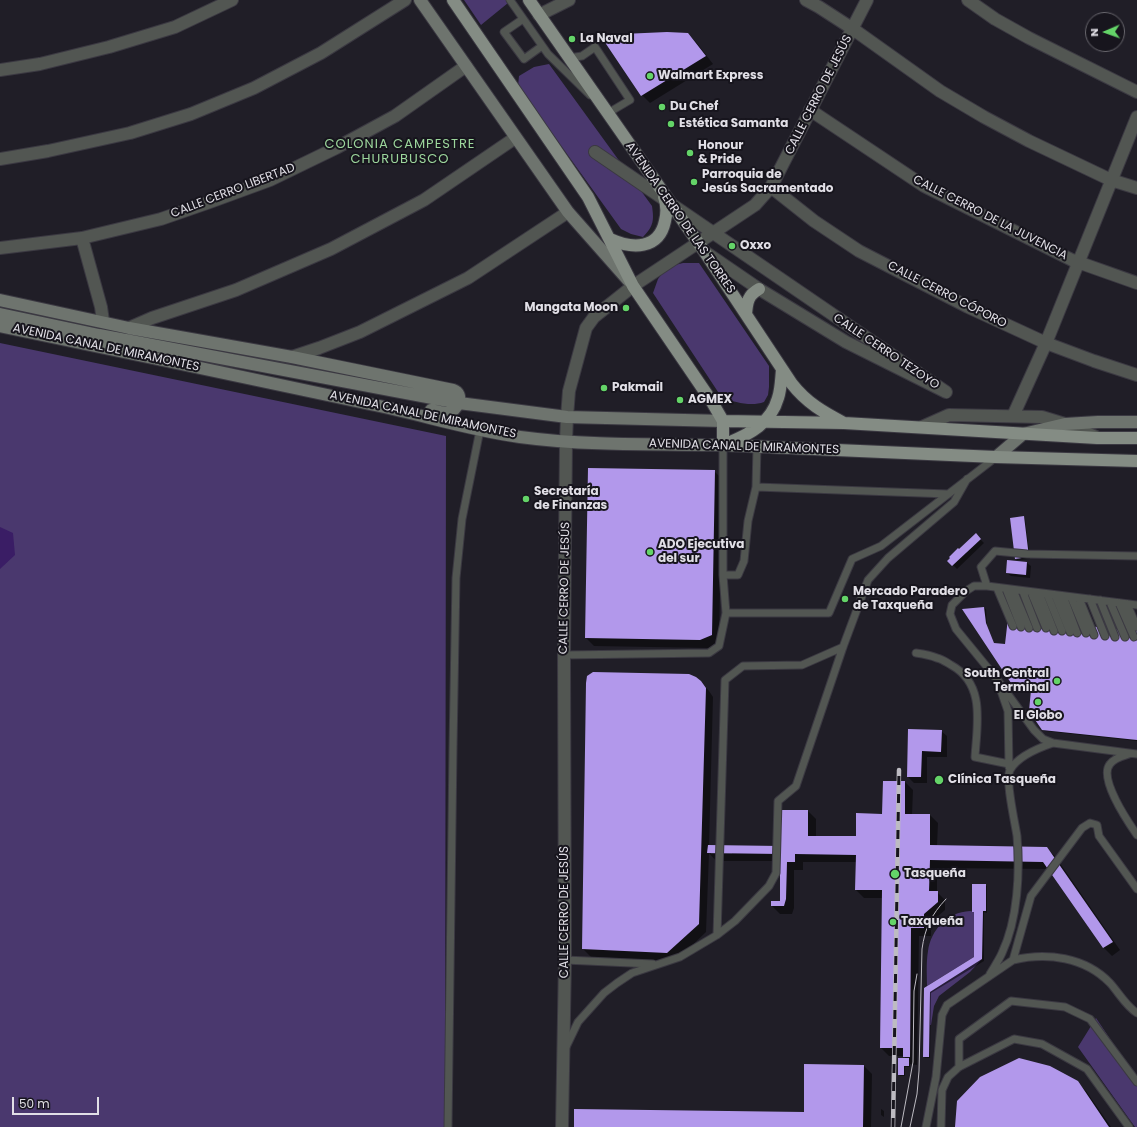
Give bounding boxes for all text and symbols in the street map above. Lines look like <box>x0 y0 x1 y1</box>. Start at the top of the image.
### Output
north arrow <box>1085 12 1125 52</box>
text: N <box>1086 28 1102 37</box>
place label: La Naval <box>580 32 633 46</box>
street label: CALLE CERRO DE JESÚS <box>783 33 855 157</box>
marker: La Naval <box>567 34 577 44</box>
place label: Walmart Express <box>658 69 763 83</box>
marker: Walmart Express <box>645 71 655 81</box>
place label: Du Chef <box>670 100 718 114</box>
marker: Du Chef <box>657 102 667 112</box>
place label: Estética Samanta <box>679 117 788 131</box>
marker: Estética Samanta <box>666 119 676 129</box>
district label: COLONIA CAMPESTRE CHURUBUSCO <box>324 137 476 168</box>
place label: Honour & Pride <box>698 139 743 167</box>
street label: AVENIDA CERRO DE LAS TORRES <box>622 140 738 296</box>
marker: Honour & Pride <box>685 148 695 158</box>
street label: CALLE CERRO LIBERTAD <box>169 161 297 221</box>
place label: Parroquia de Jesús Sacramentado <box>702 168 833 196</box>
street label: CALLE CERRO DE LA JUVENCIA <box>910 173 1070 263</box>
marker: Parroquia de Jesús Sacramentado <box>689 177 699 187</box>
place label: Oxxo <box>740 239 771 253</box>
marker: Oxxo <box>727 241 737 251</box>
street label: CALLE CERRO CÓPORO <box>885 259 1009 331</box>
place label: Mangata Moon <box>524 301 618 315</box>
marker: Mangata Moon <box>621 303 631 313</box>
street label: CALLE CERRO TEZOYO <box>830 311 942 393</box>
street label: AVENIDA CANAL DE MIRAMONTES <box>11 321 201 375</box>
place label: Pakmail <box>612 381 663 395</box>
marker: Pakmail <box>599 383 609 393</box>
street label: AVENIDA CANAL DE MIRAMONTES <box>328 388 518 442</box>
place label: AGMEX <box>688 393 732 407</box>
marker: AGMEX <box>675 395 685 405</box>
street label: AVENIDA CANAL DE MIRAMONTES <box>649 436 839 458</box>
place label: Secretaría de Finanzas <box>534 485 607 513</box>
marker: Secretaría de Finanzas <box>521 494 531 504</box>
street label: CALLE CERRO DE JESÚS <box>557 522 573 654</box>
place label: ADO Ejecutiva del sur <box>658 538 744 566</box>
marker: ADO Ejecutiva del sur <box>645 547 655 557</box>
place label: Mercado Paradero de Taxqueña <box>853 585 968 613</box>
marker: Mercado Paradero de Taxqueña <box>840 594 850 604</box>
place label: South Central Terminal <box>964 667 1049 695</box>
marker: South Central Terminal <box>1052 676 1062 686</box>
marker: El Globo <box>1033 697 1043 707</box>
place label: El Globo <box>1014 709 1062 723</box>
place label: Clínica Tasqueña <box>948 773 1056 787</box>
marker: Clínica Tasqueña <box>933 774 945 786</box>
street label: CALLE CERRO DE JESÚS <box>558 846 572 978</box>
place label: Tasqueña <box>904 867 966 881</box>
marker: Tasqueña <box>889 868 901 880</box>
place label: Taxqueña <box>901 915 963 929</box>
marker: Taxqueña <box>888 917 898 927</box>
scale bar <box>14 1089 101 1115</box>
text: 50 m <box>19 1095 50 1112</box>

